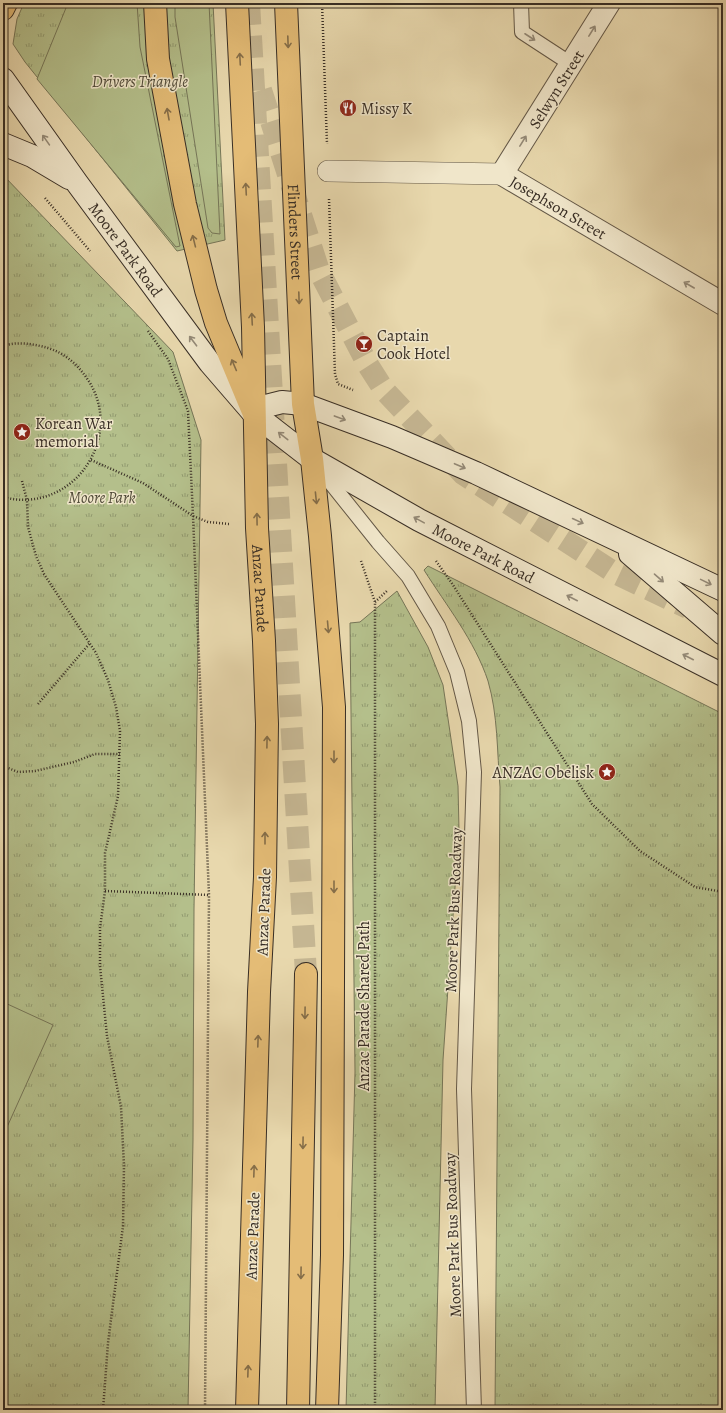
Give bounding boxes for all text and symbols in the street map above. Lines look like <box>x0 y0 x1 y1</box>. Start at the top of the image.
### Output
one-way arrow <box>588 25 596 37</box>
one-way arrow <box>524 34 536 42</box>
one-way arrow <box>284 35 292 48</box>
street label: Selwyn Street <box>524 46 590 133</box>
one-way arrow <box>236 53 243 66</box>
park label: Drivers Triangle <box>92 71 188 93</box>
restaurant icon: Missy K <box>338 98 358 118</box>
place label: Missy K <box>361 98 412 120</box>
one-way arrow <box>164 108 172 121</box>
one-way arrow <box>42 135 50 146</box>
one-way arrow <box>519 136 527 147</box>
street label: Josephson Street <box>505 171 610 245</box>
one-way arrow <box>242 183 250 196</box>
street label: Flinders Street <box>282 183 308 280</box>
street label: Moore Park Road <box>83 198 168 302</box>
one-way arrow <box>190 235 197 248</box>
one-way arrow <box>683 280 695 288</box>
one-way arrow <box>295 291 302 304</box>
one-way arrow <box>249 313 256 326</box>
place label: Captain Cook Hotel <box>377 325 450 365</box>
bar icon: Captain Cook Hotel <box>354 334 374 354</box>
one-way arrow <box>189 336 197 347</box>
one-way arrow <box>229 359 237 371</box>
place label: Korean War memorial <box>35 413 112 453</box>
one-way arrow <box>333 414 345 422</box>
place icon: Korean War memorial <box>12 422 32 442</box>
one-way arrow <box>278 432 289 441</box>
one-way arrow <box>454 463 466 470</box>
park label: Moore Park <box>68 487 136 509</box>
one-way arrow <box>312 491 320 504</box>
one-way arrow <box>253 513 261 526</box>
one-way arrow <box>413 516 425 523</box>
one-way arrow <box>572 518 584 525</box>
street label: Moore Park Road <box>428 519 539 589</box>
street label: Anzac Parade <box>246 543 273 633</box>
one-way arrow <box>654 574 664 583</box>
one-way arrow <box>700 579 712 586</box>
one-way arrow <box>567 594 579 601</box>
one-way arrow <box>324 621 331 634</box>
one-way arrow <box>682 653 694 660</box>
one-way arrow <box>263 736 271 749</box>
one-way arrow <box>330 750 338 763</box>
place label: ANZAC Obelisk <box>492 762 594 784</box>
place icon: ANZAC Obelisk <box>597 762 617 782</box>
street label: Moore Park Bus Roadway <box>440 826 468 993</box>
one-way arrow <box>261 832 269 845</box>
street label: Anzac Parade <box>251 868 277 957</box>
one-way arrow <box>330 880 338 893</box>
street label: Anzac Parade Shared Path <box>353 921 375 1092</box>
one-way arrow <box>301 1006 309 1019</box>
one-way arrow <box>255 1035 262 1048</box>
one-way arrow <box>299 1136 307 1149</box>
street label: Moore Park Bus Roadway <box>439 1151 467 1318</box>
one-way arrow <box>251 1165 258 1178</box>
street label: Anzac Parade <box>240 1192 266 1281</box>
one-way arrow <box>297 1266 304 1279</box>
one-way arrow <box>244 1365 252 1378</box>

